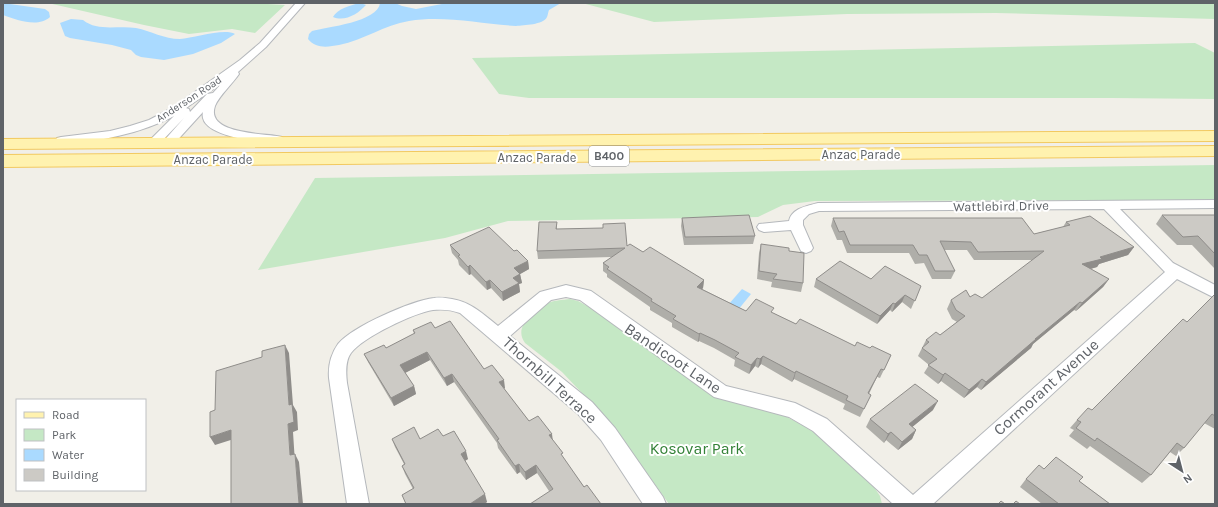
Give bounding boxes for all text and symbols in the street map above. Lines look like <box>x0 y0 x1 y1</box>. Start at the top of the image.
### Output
street label: Anderson Road <box>154 73 224 125</box>
road number: B400 <box>589 146 629 166</box>
street label: Anzac Parade <box>821 147 901 162</box>
street label: Anzac Parade <box>497 150 577 165</box>
street label: Anzac Parade <box>173 152 253 167</box>
street label: Wattlebird Drive <box>953 198 1049 214</box>
street label: Bandicoot Lane <box>621 319 725 397</box>
street label: Thornbill Terrace <box>499 333 601 427</box>
street label: Cormorant Avenue <box>990 335 1102 439</box>
legend <box>16 399 146 491</box>
text: Road <box>52 408 80 422</box>
text: Park <box>52 428 77 442</box>
park label: Kosovar Park <box>650 439 744 458</box>
text: Water <box>52 448 85 462</box>
north arrow <box>1162 451 1202 491</box>
text: Building <box>52 468 99 482</box>
text: N <box>1181 471 1195 486</box>

